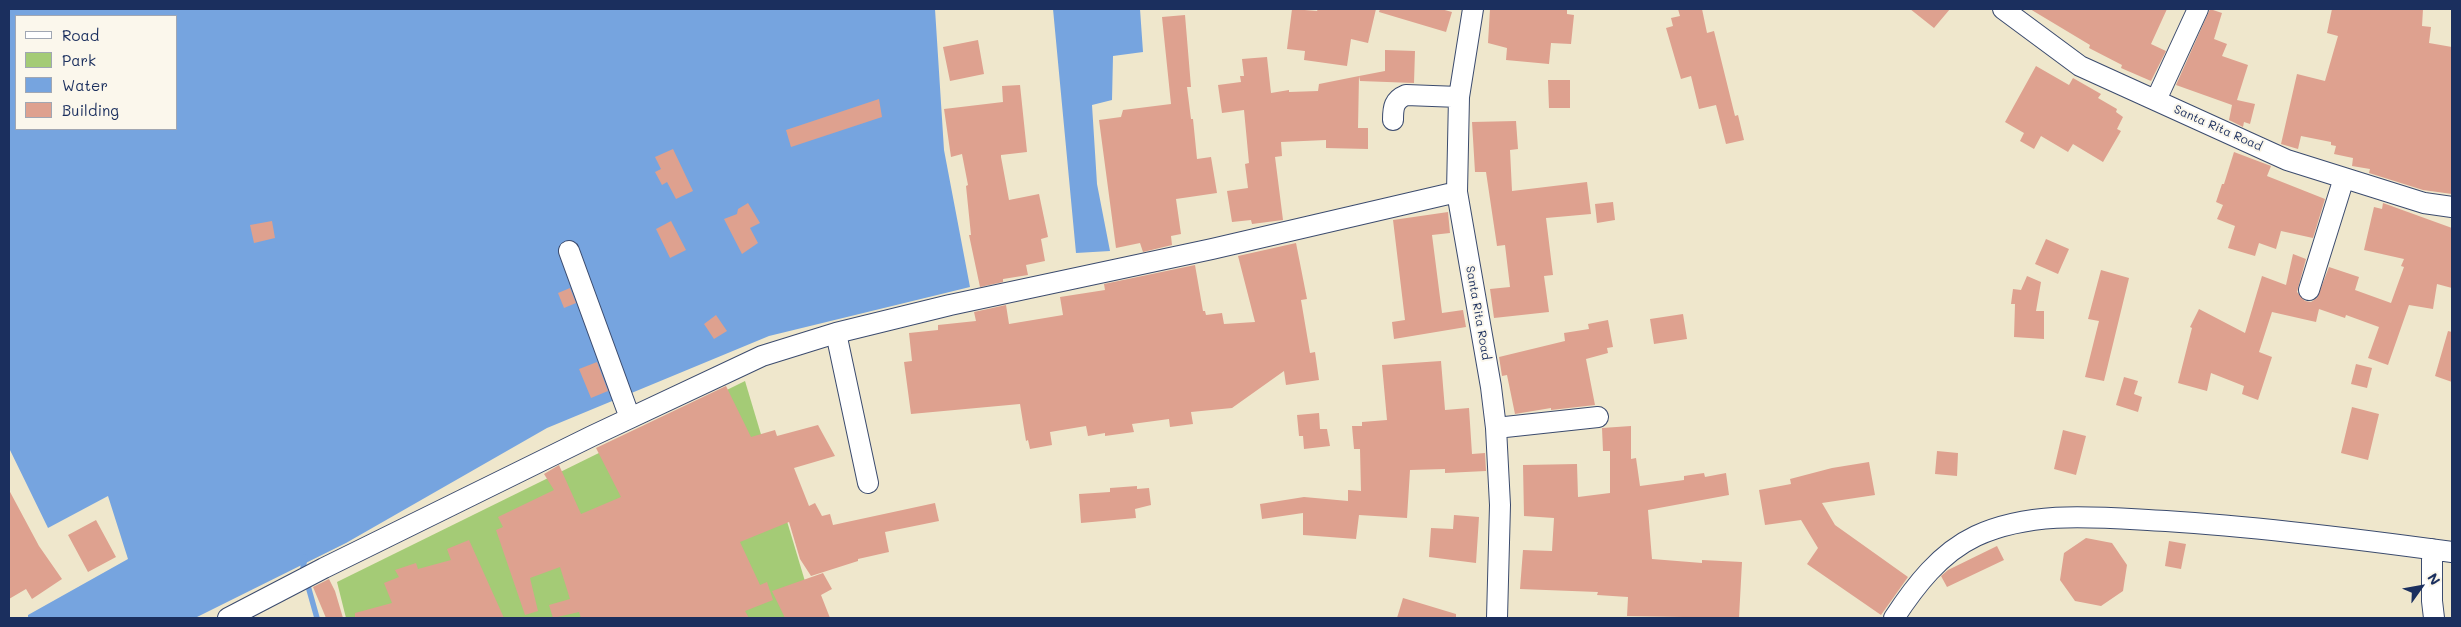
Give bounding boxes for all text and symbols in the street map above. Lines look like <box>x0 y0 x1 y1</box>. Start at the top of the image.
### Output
legend <box>15 15 178 130</box>
text: Road <box>62 25 99 45</box>
text: Park <box>62 50 96 70</box>
text: Water <box>62 75 108 95</box>
text: Building <box>62 100 119 120</box>
street label: Santa Rita Road <box>2172 102 2264 154</box>
street label: Santa Rita Road <box>1463 265 1493 361</box>
north arrow <box>2396 562 2446 612</box>
text: N <box>2423 569 2445 588</box>

